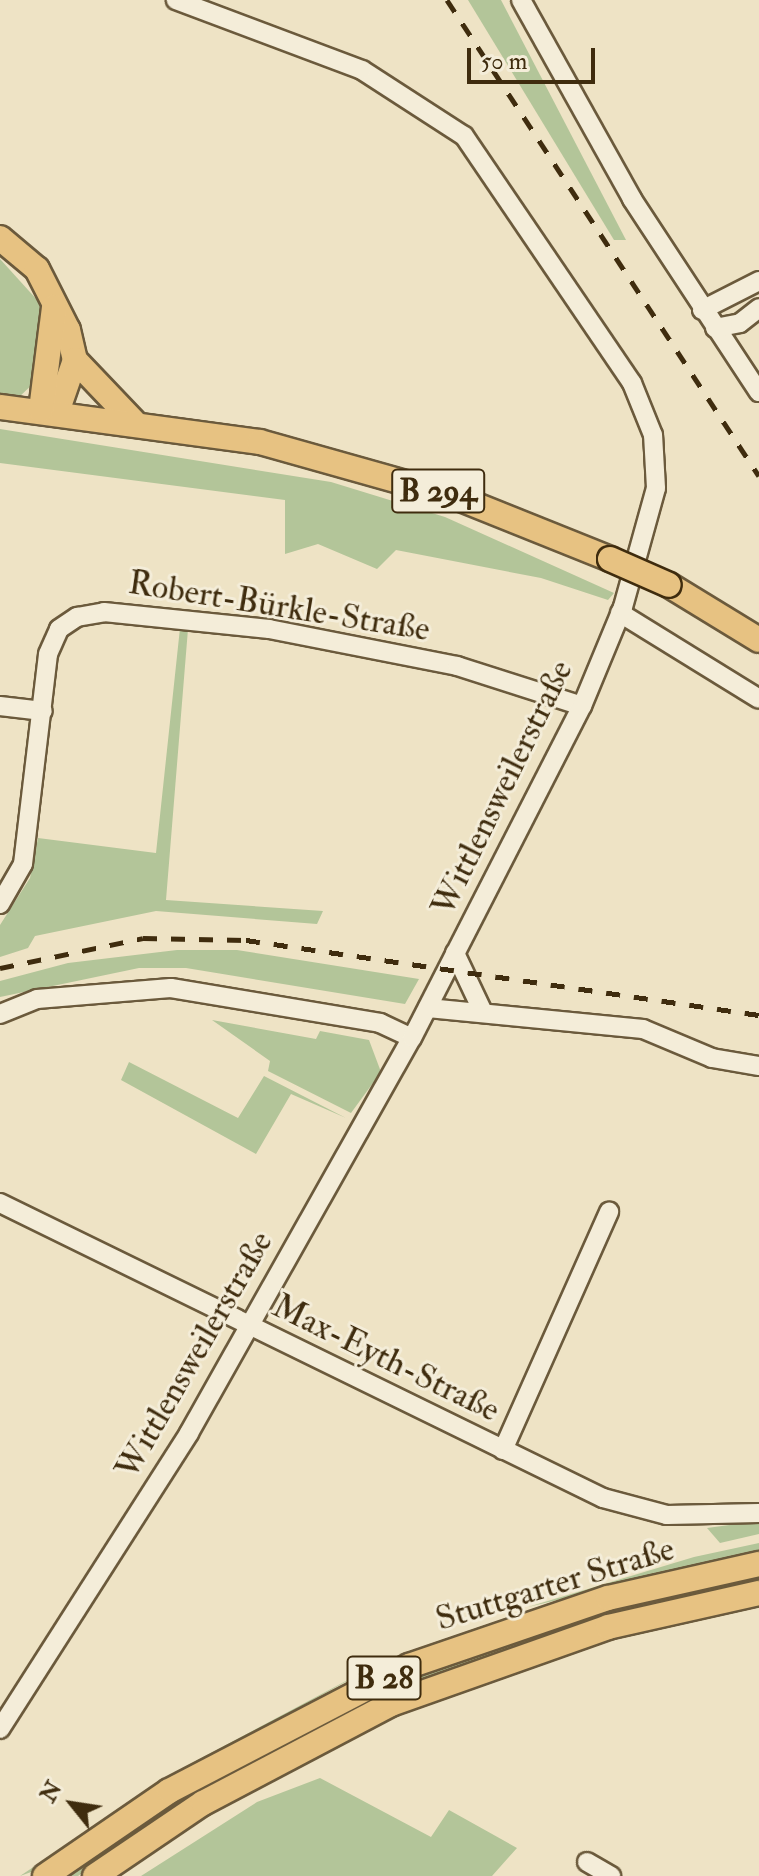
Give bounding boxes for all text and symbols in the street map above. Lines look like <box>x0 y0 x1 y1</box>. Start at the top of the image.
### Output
scale bar <box>471 32 599 82</box>
text: 50 m <box>481 46 527 77</box>
road number: B 294 <box>390 463 486 519</box>
street label: Robert-Bürkle-Straße <box>126 562 432 650</box>
street label: Wittlensweilerstraße <box>423 654 581 922</box>
street label: Wittlensweilerstraße <box>107 1224 281 1486</box>
street label: Max-Eyth-Straße <box>266 1285 506 1431</box>
street label: Stuttgarter Straße <box>431 1528 679 1640</box>
road number: B 28 <box>346 1650 422 1706</box>
north arrow <box>32 1764 112 1844</box>
text: N <box>34 1776 68 1808</box>

